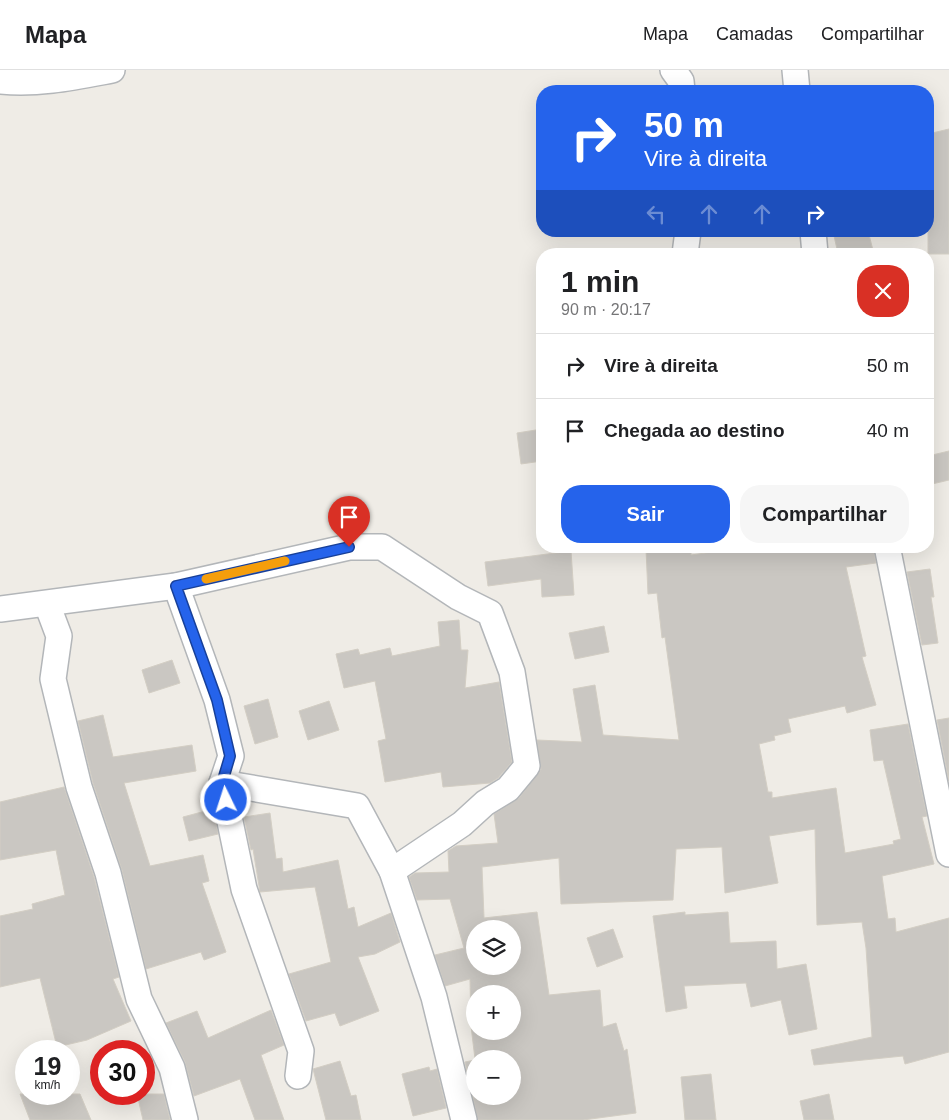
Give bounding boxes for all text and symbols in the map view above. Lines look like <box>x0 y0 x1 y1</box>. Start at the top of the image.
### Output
text: Mapa <box>25 21 86 48</box>
text: Mapa <box>643 24 688 44</box>
text: Camadas <box>716 24 793 44</box>
text: Compartilhar <box>821 24 924 44</box>
icon: right <box>561 105 626 170</box>
text: 50 m <box>644 105 724 144</box>
text: Vire à direita <box>644 146 767 171</box>
icon: left <box>642 200 670 228</box>
icon: ahead <box>695 200 723 228</box>
icon: ahead <box>748 200 776 228</box>
icon: right <box>801 200 829 228</box>
text: 1 min <box>561 265 639 298</box>
button: close <box>857 265 909 317</box>
text: 90 m · 20:17 <box>561 301 651 318</box>
icon: right <box>561 352 589 380</box>
text: Vire à direita <box>604 355 718 376</box>
text: 50 m <box>867 355 909 376</box>
icon: arrive <box>561 417 589 445</box>
text: Chegada ao destino <box>604 420 785 441</box>
text: 40 m <box>867 420 909 441</box>
button: Sair <box>561 485 730 543</box>
button: Compartilhar <box>740 485 909 543</box>
pin <box>328 496 370 547</box>
icon: arrive <box>335 503 363 531</box>
position arrow <box>199 773 251 825</box>
map controls <box>466 920 521 1105</box>
button: layers <box>466 920 521 975</box>
button: + <box>466 985 521 1040</box>
speed limit sign: 30 <box>90 1040 155 1105</box>
button: − <box>466 1050 521 1105</box>
text: 19 <box>34 1052 61 1080</box>
text: km/h <box>34 1078 61 1092</box>

